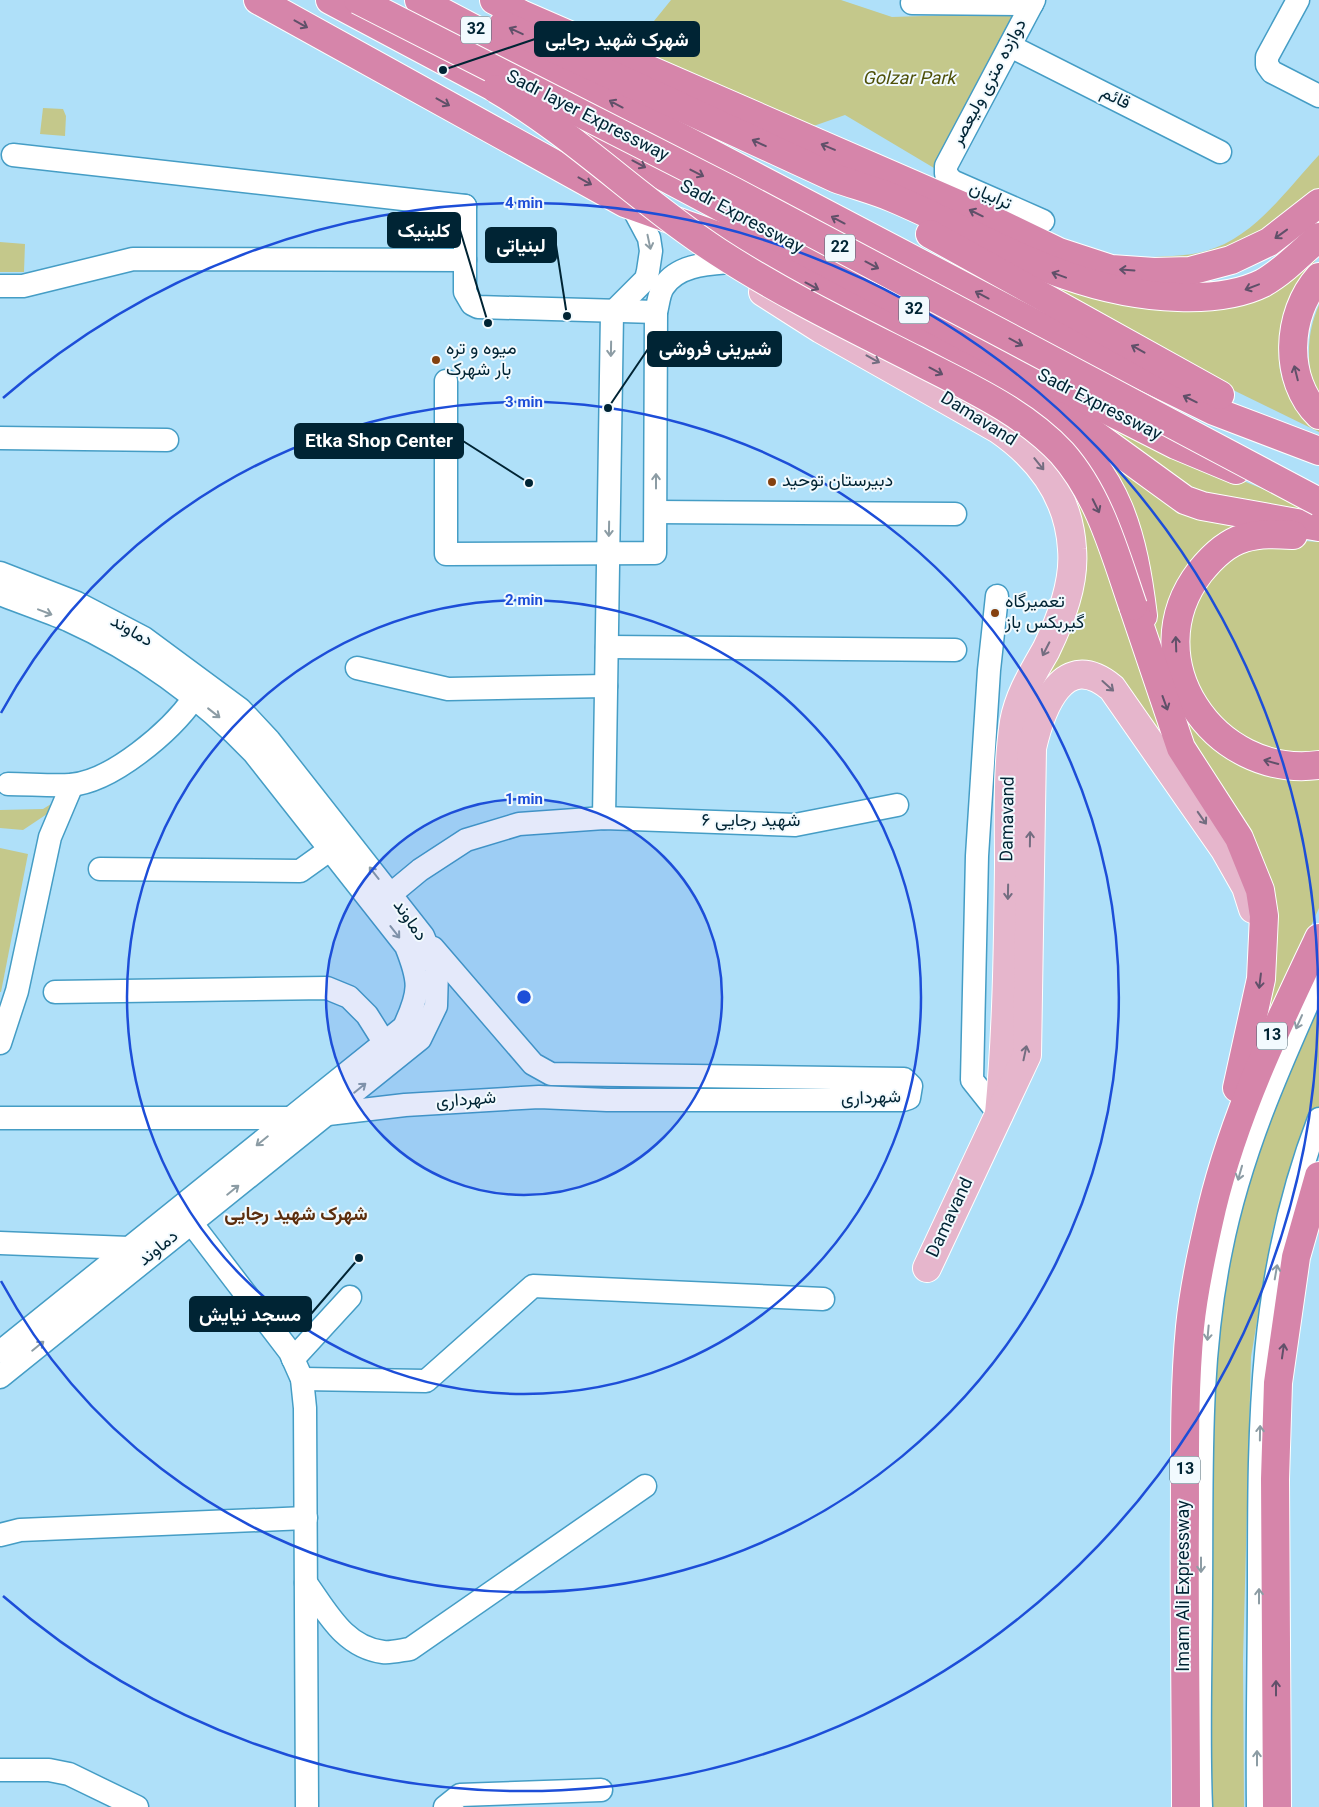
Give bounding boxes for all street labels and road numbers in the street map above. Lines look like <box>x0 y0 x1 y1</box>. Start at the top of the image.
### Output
street label: دوازده متری ولیعصر <box>944 14 1035 152</box>
road number: 32 <box>461 16 491 44</box>
street label: Sadr layer Expressway <box>501 64 674 170</box>
street label: قائم <box>1095 80 1135 118</box>
street label: Sadr Expressway <box>674 174 808 263</box>
street label: ترابیان <box>964 175 1016 219</box>
road number: 22 <box>825 234 855 262</box>
road number: 32 <box>899 296 929 324</box>
street label: Sadr Expressway <box>1032 363 1167 450</box>
street label: Damavand <box>934 385 1022 455</box>
street label: دماوند <box>104 608 158 656</box>
street label: Damavand <box>994 776 1024 862</box>
street label: شهید رجایی ۶ <box>702 808 800 836</box>
street label: دماوند <box>384 894 434 948</box>
road number: 13 <box>1257 1022 1287 1050</box>
street label: شهرداری <box>840 1084 902 1114</box>
street label: شهرداری <box>435 1085 497 1117</box>
street label: Damavand <box>920 1173 982 1263</box>
street label: دماوند <box>132 1224 186 1274</box>
road number: 13 <box>1170 1456 1200 1484</box>
street label: Imam Ali Expressway <box>1171 1500 1199 1672</box>

